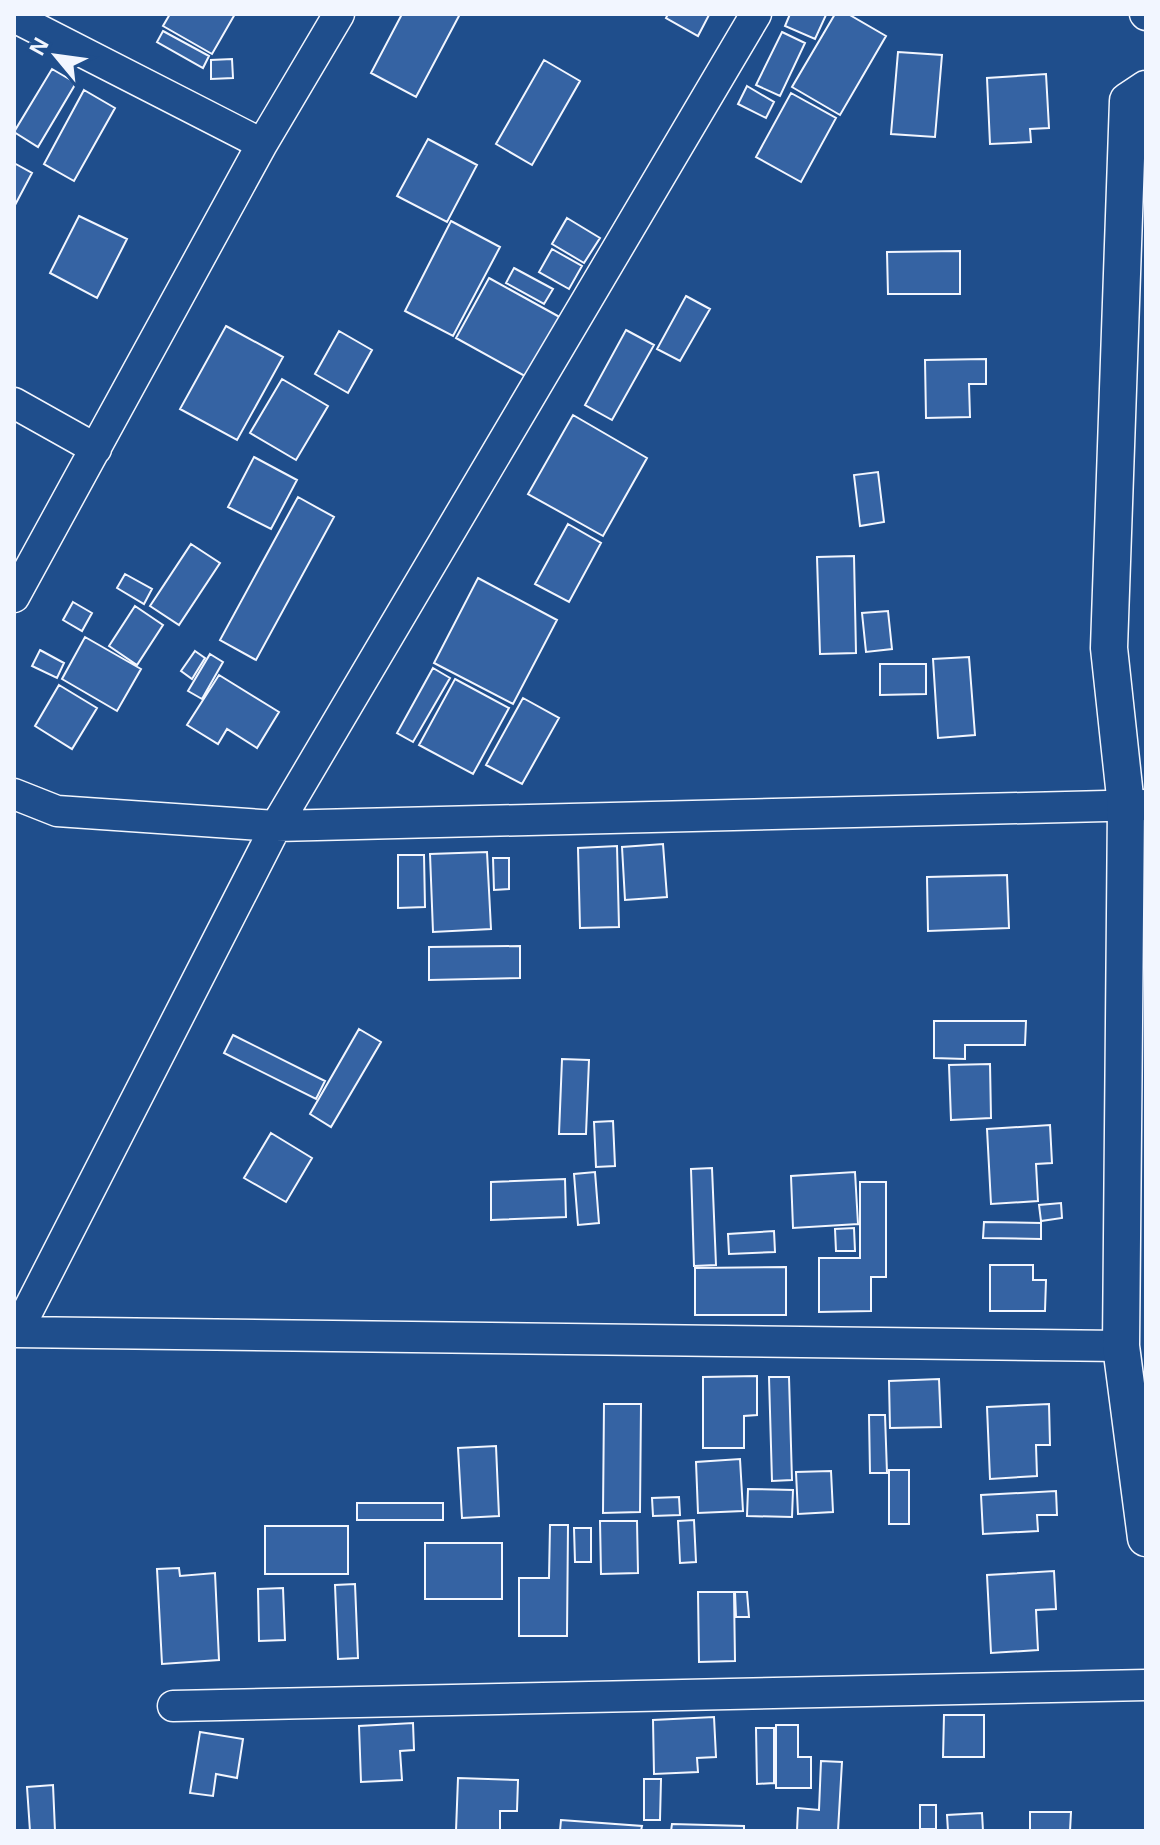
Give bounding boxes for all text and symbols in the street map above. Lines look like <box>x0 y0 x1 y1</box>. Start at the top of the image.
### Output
north arrow <box>16 16 96 96</box>
text: N <box>24 34 54 60</box>

